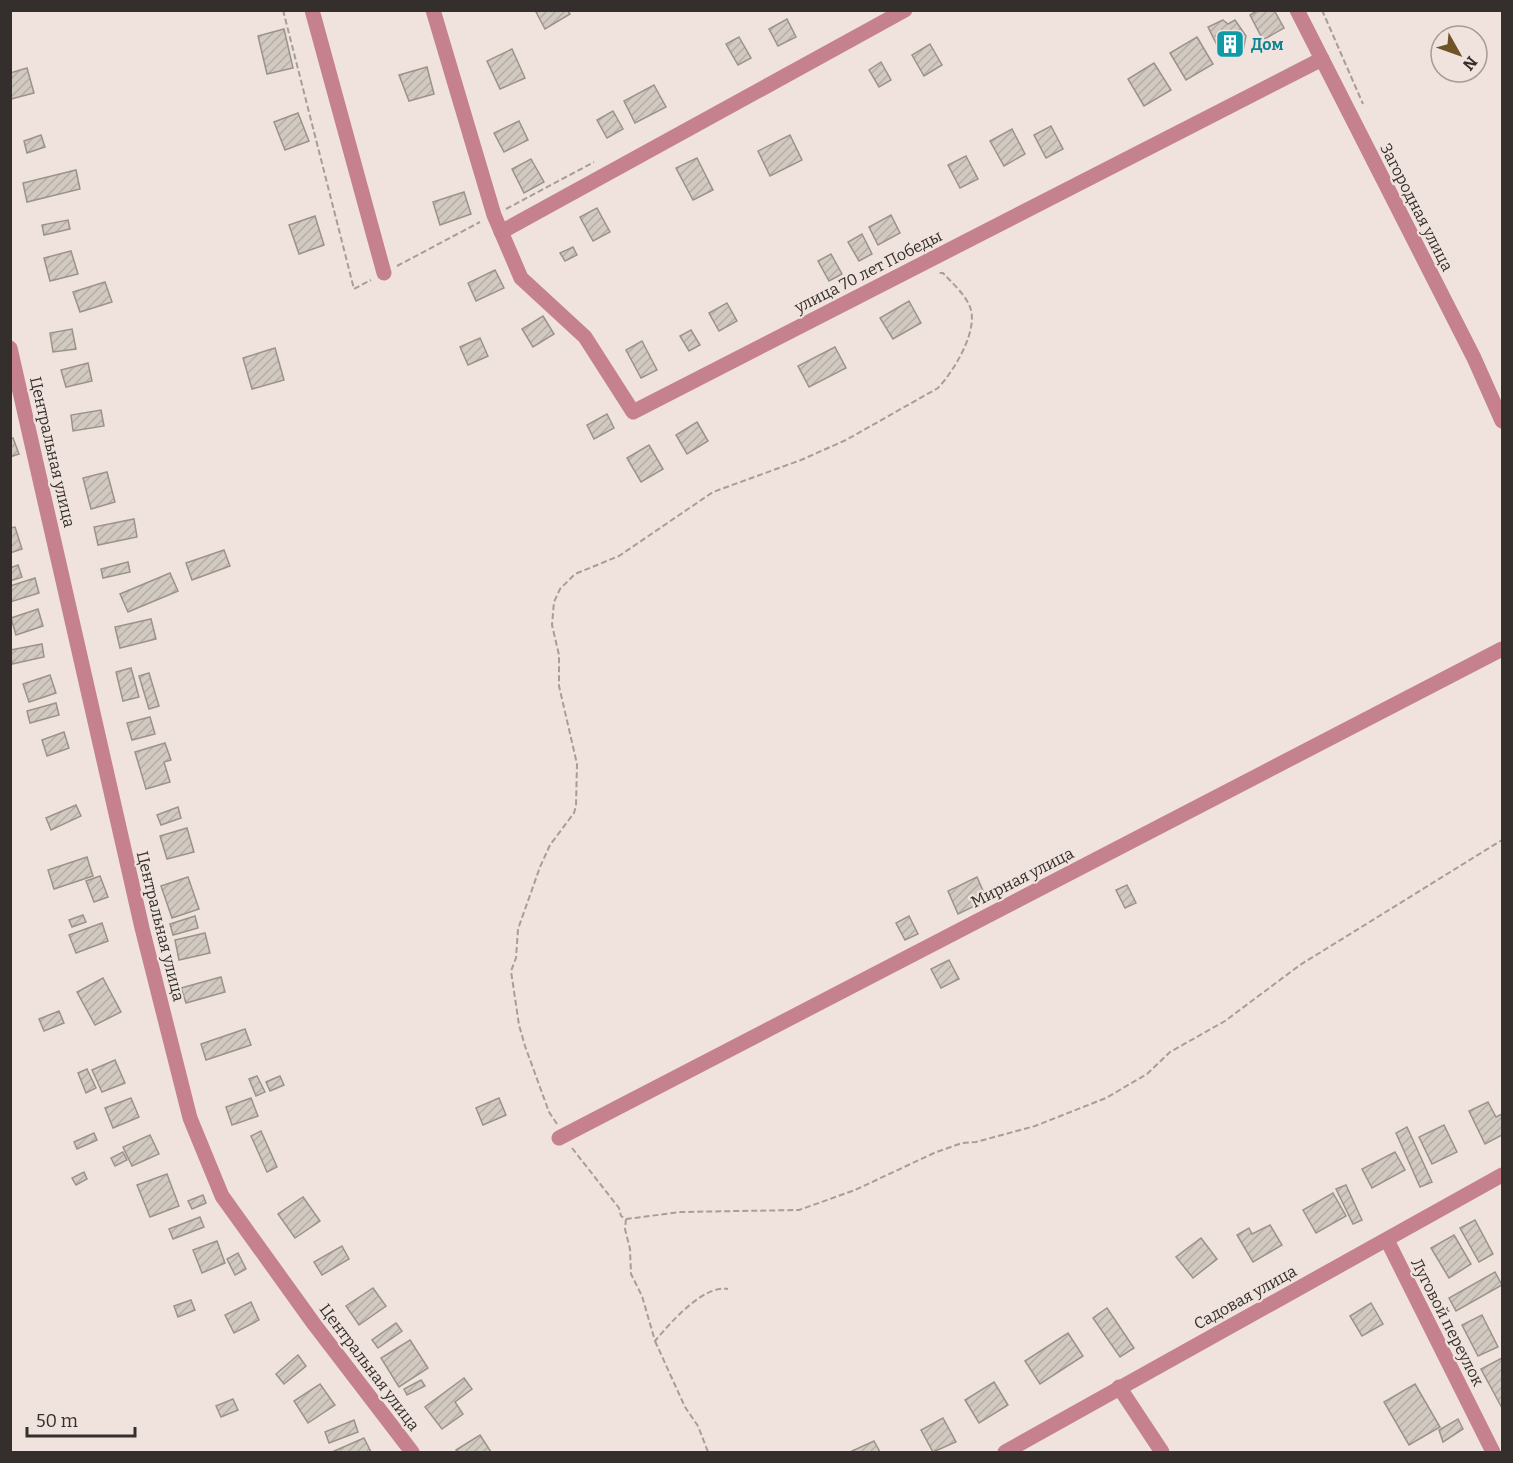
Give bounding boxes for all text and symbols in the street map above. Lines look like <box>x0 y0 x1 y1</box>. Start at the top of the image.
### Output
north arrow <box>1429 24 1489 84</box>
building icon: Дом <box>1214 28 1246 60</box>
place label: Дом <box>1251 35 1284 54</box>
text: N <box>1459 52 1481 74</box>
street label: Загородная улица <box>1376 140 1457 274</box>
street label: улица 70 лет Победы <box>790 226 945 317</box>
street label: Центральная улица <box>26 375 79 530</box>
street label: Мирная улица <box>968 843 1077 912</box>
street label: Центральная улица <box>133 849 188 1003</box>
street label: Луговой переулок <box>1407 1255 1488 1390</box>
street label: Садовая улица <box>1191 1261 1300 1333</box>
street label: Центральная улица <box>316 1300 424 1435</box>
scale bar <box>27 1400 135 1438</box>
text: 50 m <box>36 1410 78 1432</box>

